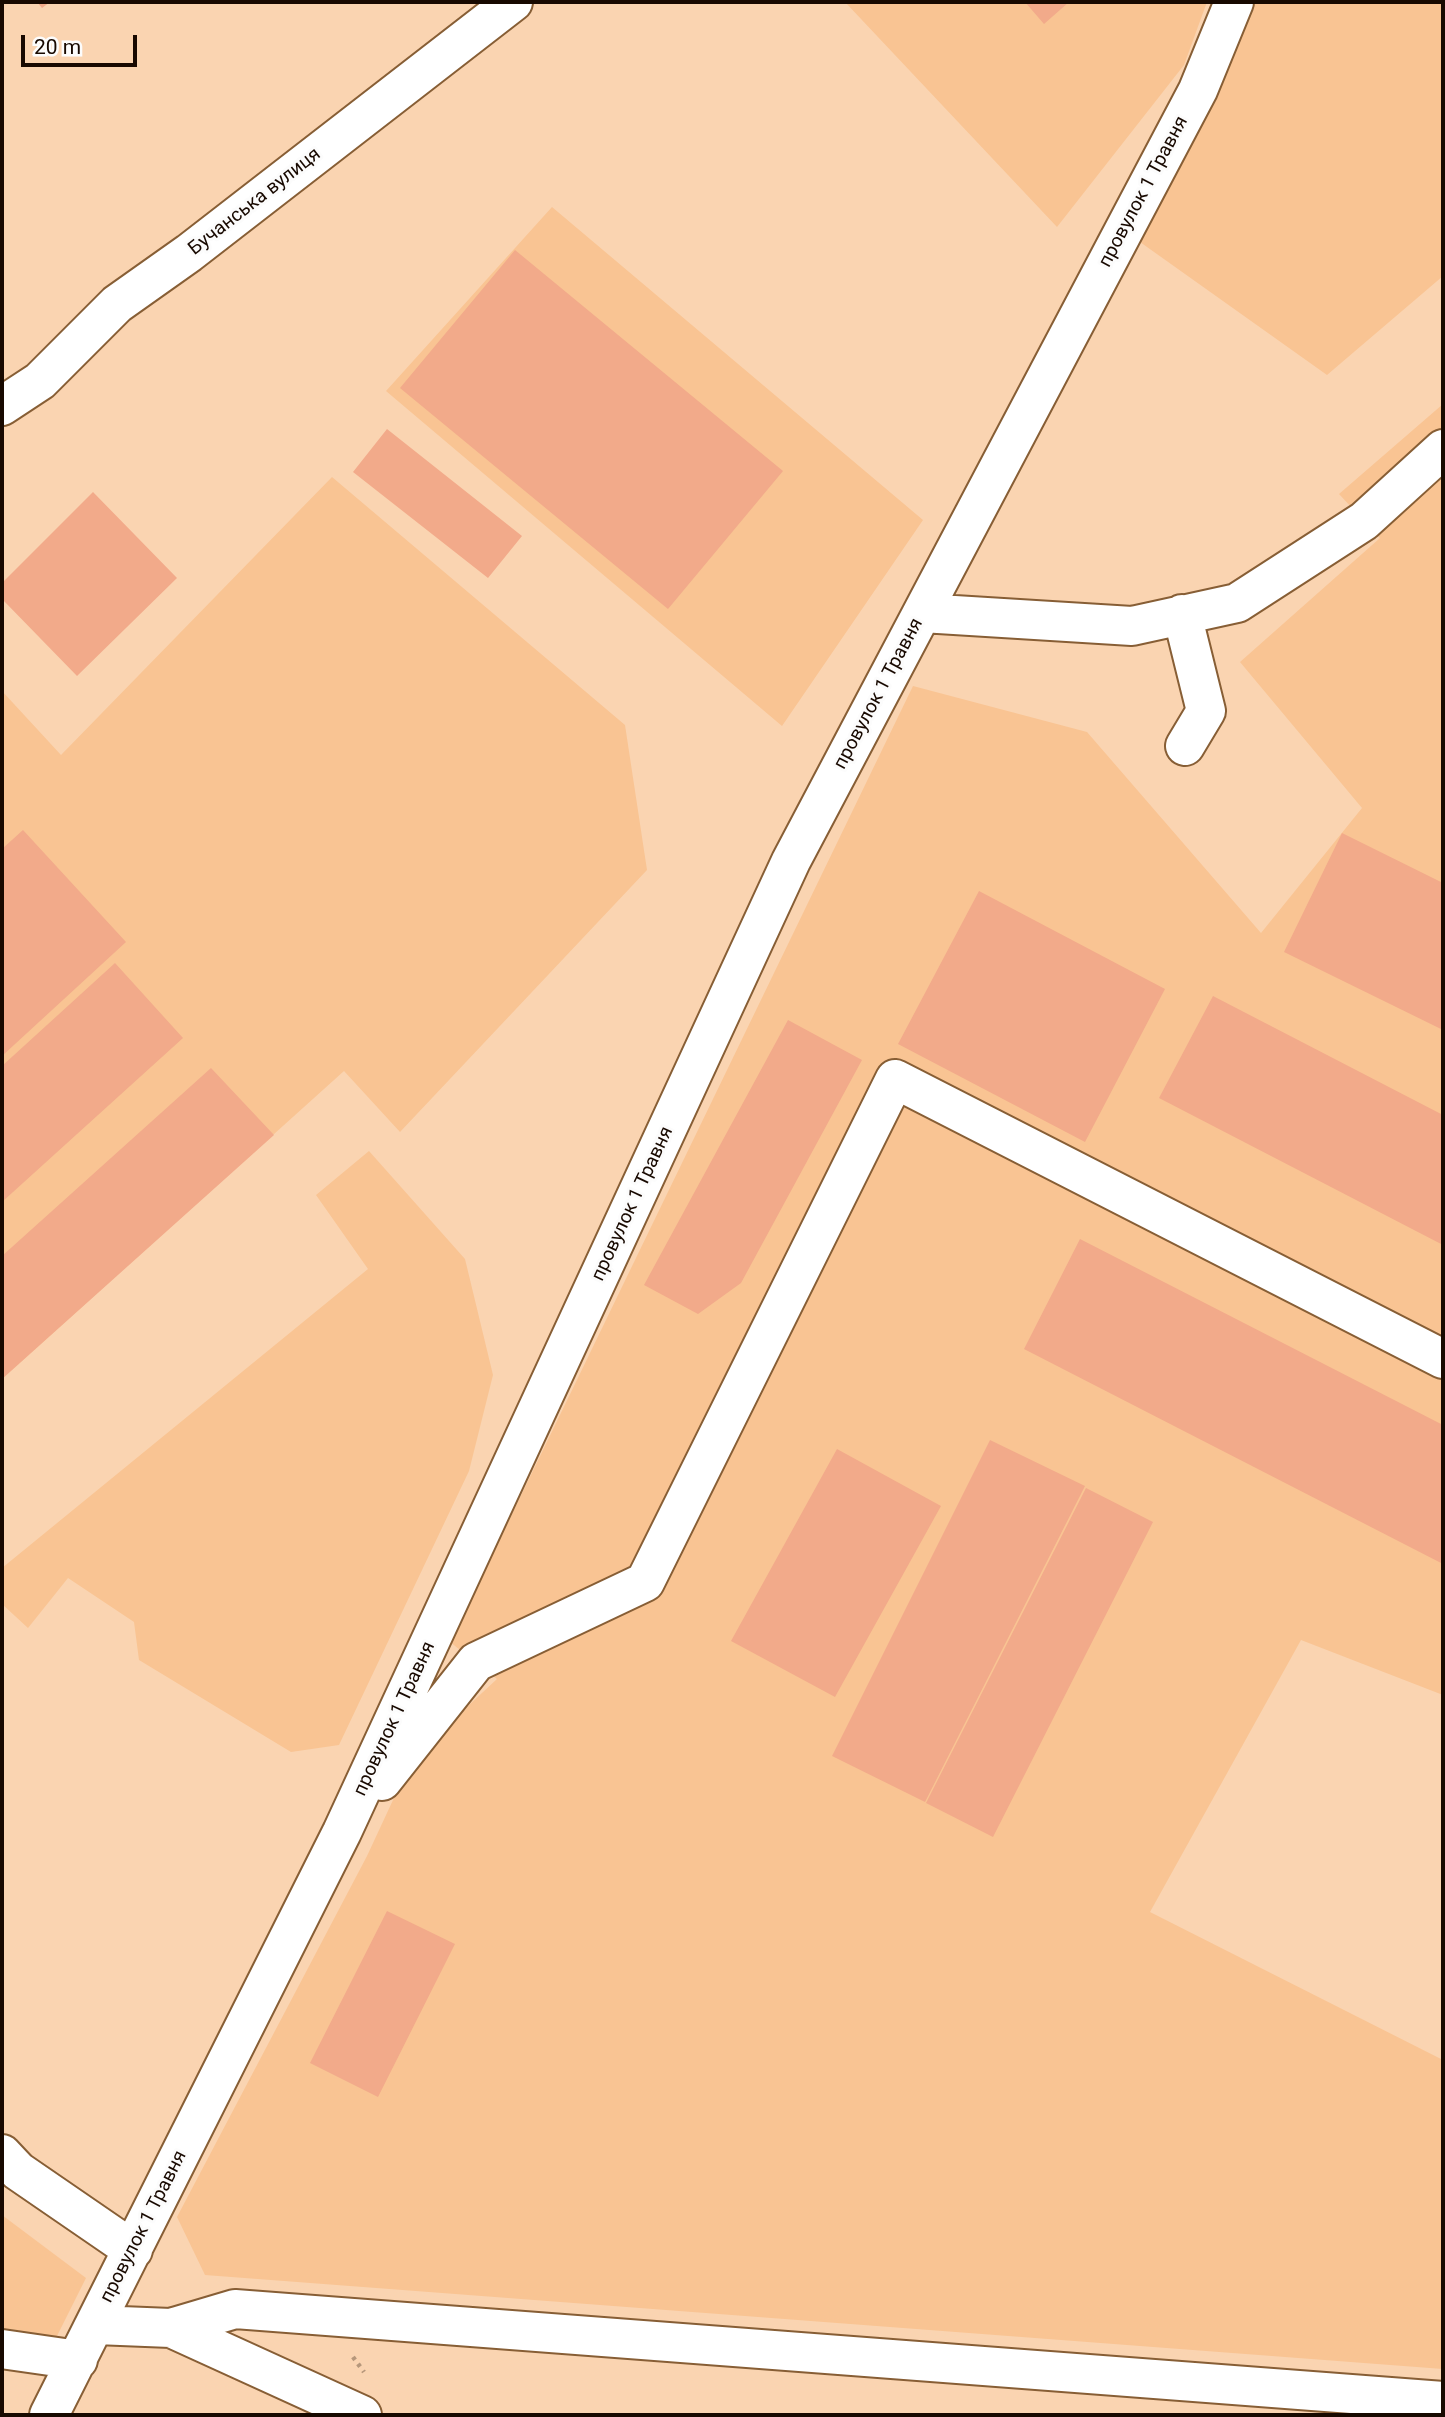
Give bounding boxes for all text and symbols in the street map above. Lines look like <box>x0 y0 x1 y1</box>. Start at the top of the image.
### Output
scale bar <box>24 21 140 65</box>
text: 20 m <box>34 35 81 59</box>
street label: провулок 1 Травня <box>1095 113 1193 271</box>
street label: Бучанська вулиця <box>184 143 326 261</box>
street label: провулок 1 Травня <box>830 615 928 773</box>
street label: провулок 1 Травня <box>587 1123 679 1285</box>
street label: провулок 1 Травня <box>349 1638 441 1800</box>
street label: провулок 1 Травня <box>96 2147 192 2307</box>

